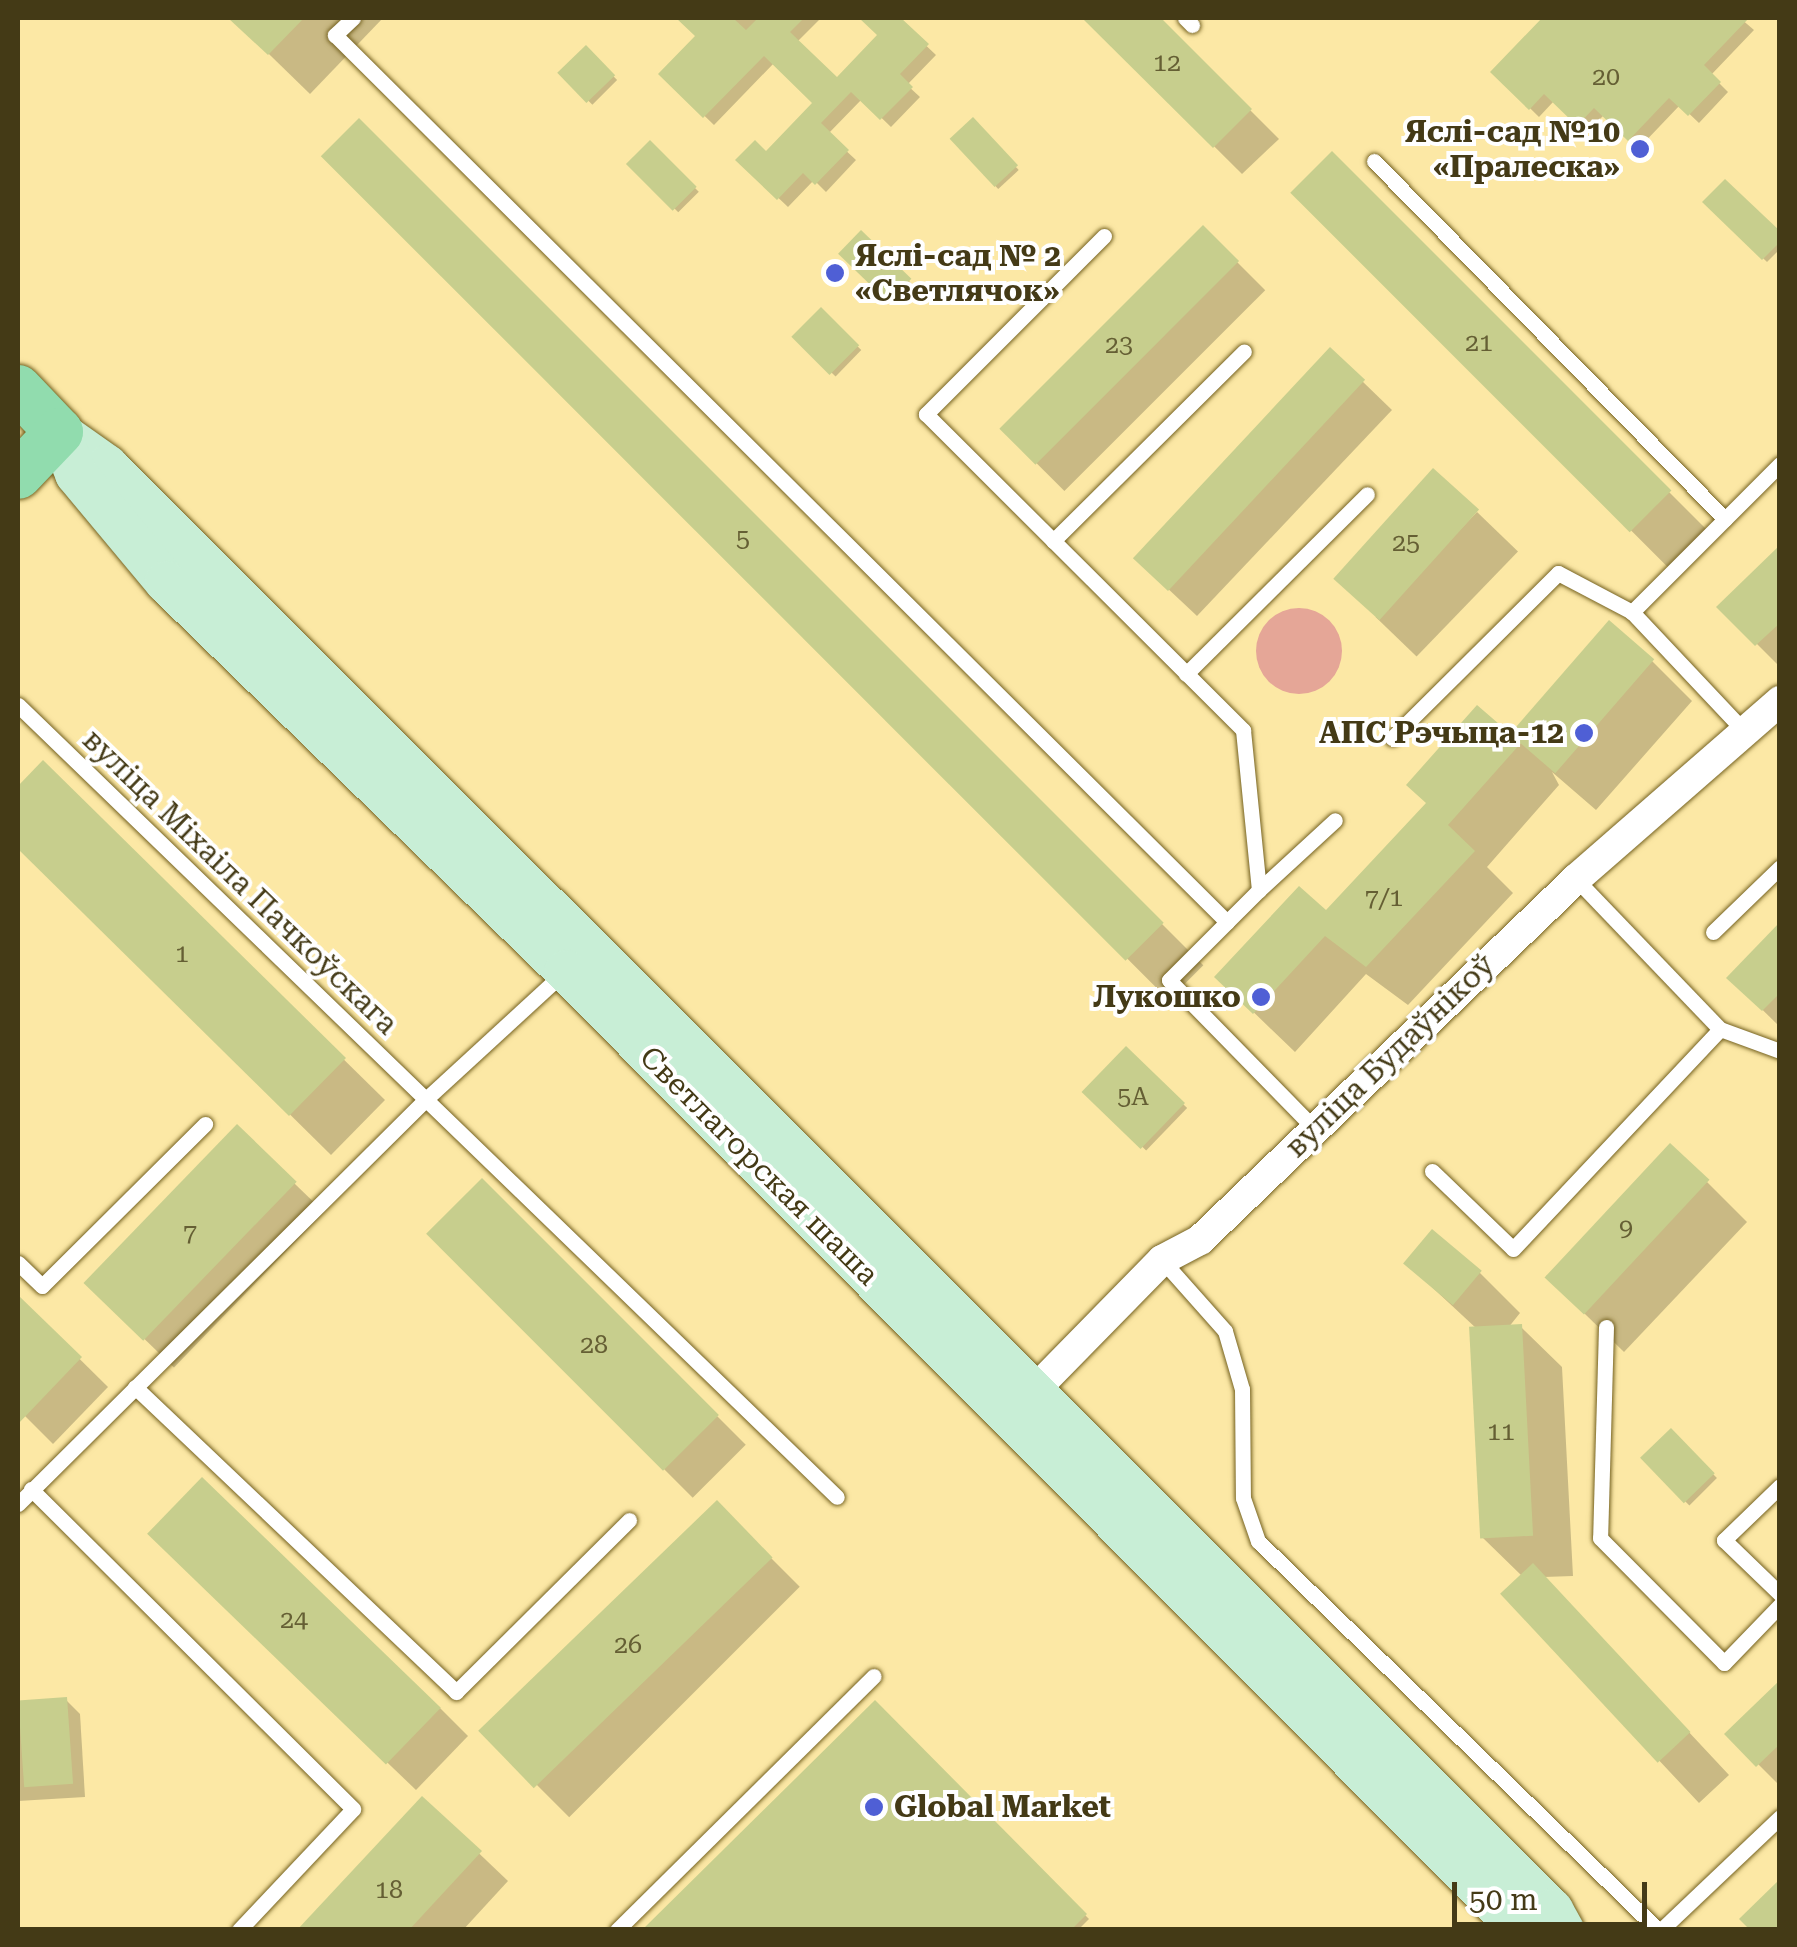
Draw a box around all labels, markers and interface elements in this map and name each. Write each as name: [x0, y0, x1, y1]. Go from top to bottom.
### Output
house number: 12: [1153, 48, 1181, 78]
house number: 20: [1592, 62, 1620, 92]
place label: Яслі-сад №10 «Пралеска»: [1405, 114, 1620, 184]
marker: Яслі-сад №10 «Пралеска»: [1629, 138, 1651, 160]
place label: Яслі-сад № 2 «Светлячок»: [855, 238, 1061, 308]
marker: Яслі-сад № 2 «Светлячок»: [824, 262, 846, 284]
house number: 21: [1465, 328, 1493, 358]
house number: 23: [1105, 330, 1133, 360]
house number: 5: [736, 524, 750, 554]
house number: 25: [1392, 528, 1420, 558]
place label: АПС Рэчыца-12: [1319, 715, 1564, 751]
street label: вуліца Міхаіла Пачкоўскага: [75, 722, 405, 1042]
marker: АПС Рэчыца-12: [1573, 722, 1595, 744]
house number: 7/1: [1365, 883, 1403, 913]
house number: 1: [175, 939, 189, 969]
street label: вуліца Будаўнікоў: [1278, 947, 1502, 1165]
place label: Лукошко: [1093, 979, 1241, 1015]
marker: Лукошко: [1250, 986, 1272, 1008]
street label: Светлагорская шаша: [632, 1039, 886, 1293]
house number: 5А: [1117, 1082, 1149, 1112]
house number: 9: [1619, 1213, 1633, 1243]
house number: 7: [183, 1218, 197, 1248]
house number: 28: [580, 1330, 608, 1360]
house number: 11: [1487, 1417, 1515, 1447]
house number: 24: [280, 1605, 308, 1635]
house number: 26: [614, 1630, 642, 1660]
place label: Global Market: [894, 1789, 1111, 1825]
marker: Global Market: [863, 1796, 885, 1818]
scale bar: [1457, 1862, 1652, 1924]
house number: 18: [375, 1875, 403, 1905]
text: 50 m: [1469, 1882, 1538, 1917]

